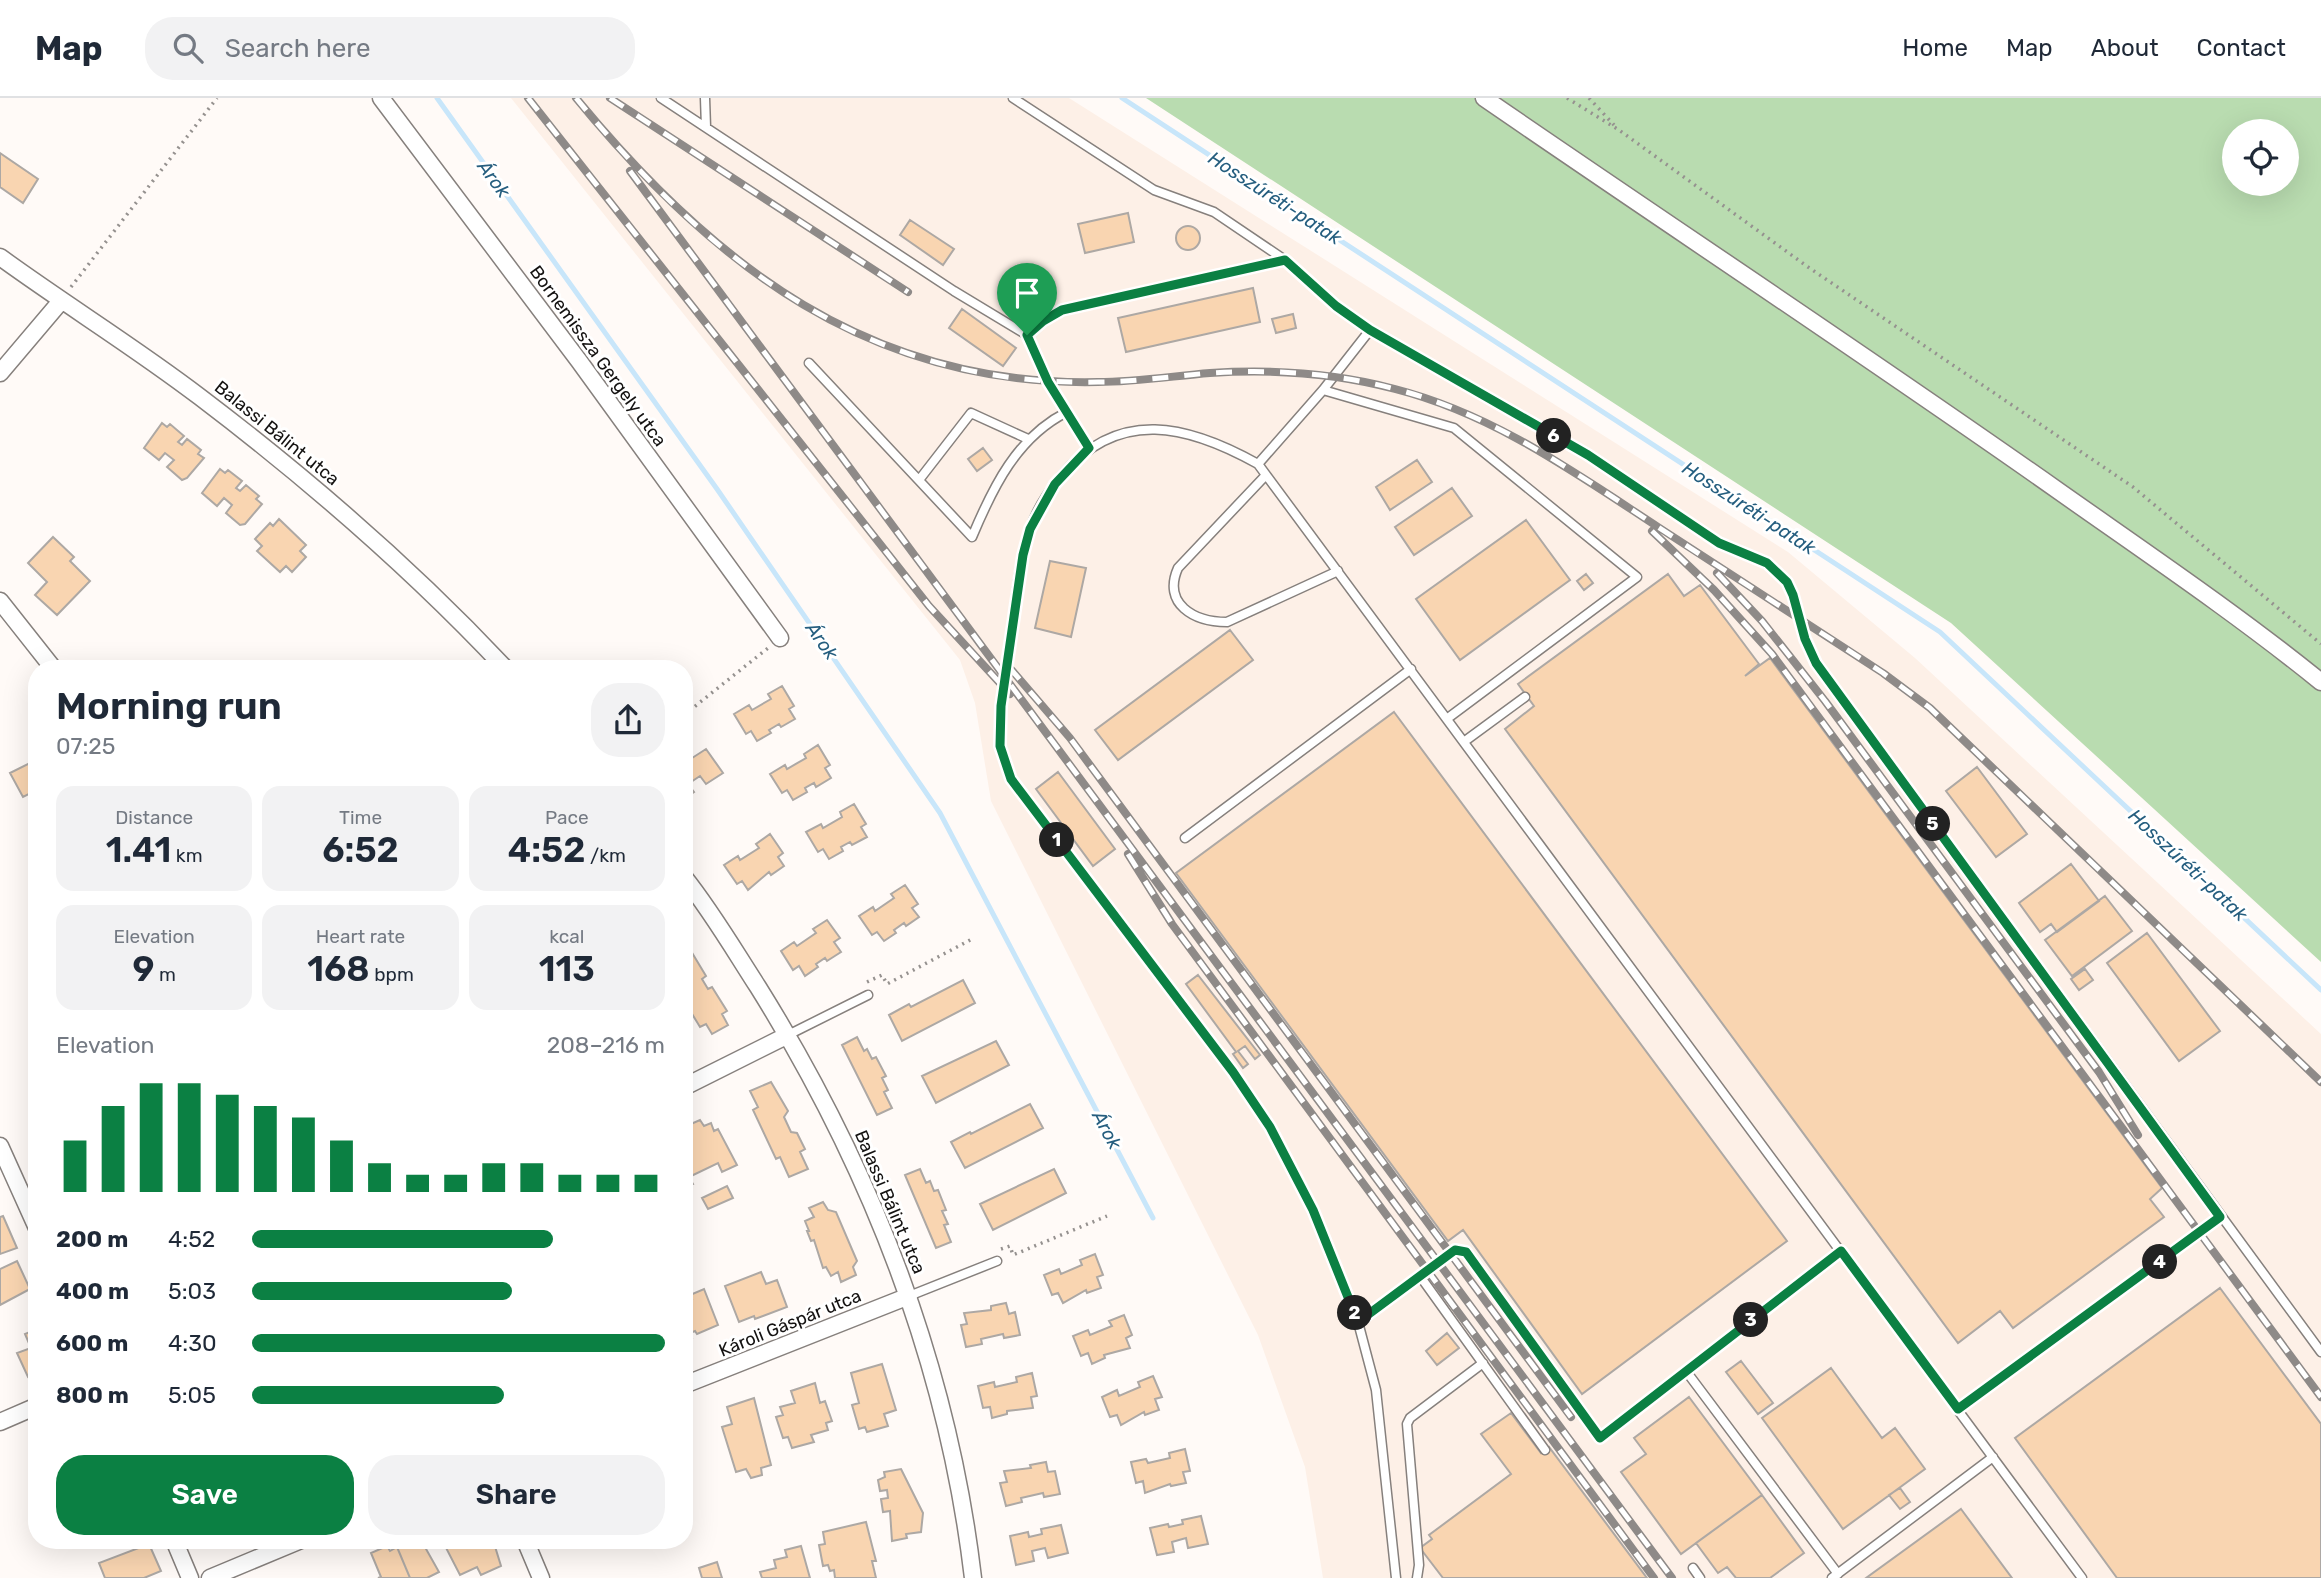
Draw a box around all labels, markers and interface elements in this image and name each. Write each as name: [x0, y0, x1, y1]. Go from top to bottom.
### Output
search box: [145, 17, 635, 80]
text: Map: [35, 29, 103, 68]
icon: search: [169, 29, 207, 67]
text: Search here: [225, 33, 370, 64]
text: Home: [1902, 34, 1968, 62]
text: Map: [2006, 34, 2053, 62]
text: About: [2091, 34, 2159, 62]
text: Contact: [2197, 34, 2286, 62]
map controls: [2222, 119, 2299, 196]
button: locate: [2222, 119, 2299, 196]
water label: Hosszúréti-patak: [1204, 146, 1346, 250]
water label: Árok: [472, 155, 515, 202]
street label: Bornemissza Gergely utca: [525, 261, 671, 451]
pin: [997, 263, 1057, 335]
icon: arrive: [1008, 274, 1046, 312]
street label: Balassi Bálint utca: [210, 376, 344, 490]
pin: 6: [1536, 418, 1572, 454]
text: 6: [1547, 424, 1560, 447]
water label: Hosszúréti-patak: [1678, 456, 1820, 560]
water label: Árok: [800, 617, 843, 664]
text: Morning run: [56, 683, 282, 729]
button: share: [591, 683, 665, 757]
text: 07:25: [56, 732, 115, 760]
water label: Hosszúréti-patak: [2124, 804, 2252, 926]
text: Distance: [115, 806, 193, 829]
text: Time: [339, 806, 382, 829]
text: Pace: [545, 806, 589, 829]
pin: 5: [1916, 806, 1951, 842]
text: 5: [1926, 812, 1939, 835]
pin: 1: [1040, 822, 1074, 858]
text: 1: [1052, 828, 1061, 851]
text: 1.41: [106, 829, 171, 871]
text: 6:52: [322, 829, 399, 871]
text: 4:52: [508, 829, 585, 871]
text: km: [171, 844, 203, 867]
text: /km: [585, 844, 626, 867]
text: Elevation: [113, 925, 195, 948]
text: Heart rate: [316, 925, 405, 948]
text: kcal: [549, 925, 584, 948]
text: 9: [132, 948, 154, 990]
text: 168: [307, 948, 370, 990]
text: 113: [539, 948, 595, 990]
text: m: [154, 963, 176, 986]
text: bpm: [370, 963, 414, 986]
text: Elevation: [56, 1031, 155, 1059]
text: 208–216 m: [547, 1031, 665, 1059]
water label: Árok: [1087, 1106, 1127, 1153]
street label: Balassi Bálint utca: [850, 1127, 930, 1277]
text: 200 m: [56, 1225, 128, 1253]
text: 4:52: [168, 1225, 215, 1253]
pin: 4: [2142, 1244, 2178, 1280]
text: 4: [2153, 1250, 2166, 1273]
text: 400 m: [56, 1277, 129, 1305]
text: 5:03: [168, 1277, 216, 1305]
street label: Károli Gáspár utca: [716, 1284, 864, 1362]
pin: 2: [1338, 1296, 1372, 1330]
text: 2: [1348, 1301, 1361, 1324]
pin: 3: [1734, 1302, 1768, 1338]
text: 3: [1744, 1308, 1757, 1331]
text: 600 m: [56, 1329, 128, 1357]
text: 4:30: [168, 1329, 217, 1357]
text: 800 m: [56, 1381, 129, 1409]
text: 5:05: [168, 1381, 216, 1409]
button: Save: [56, 1455, 354, 1535]
button: Share: [368, 1455, 665, 1535]

